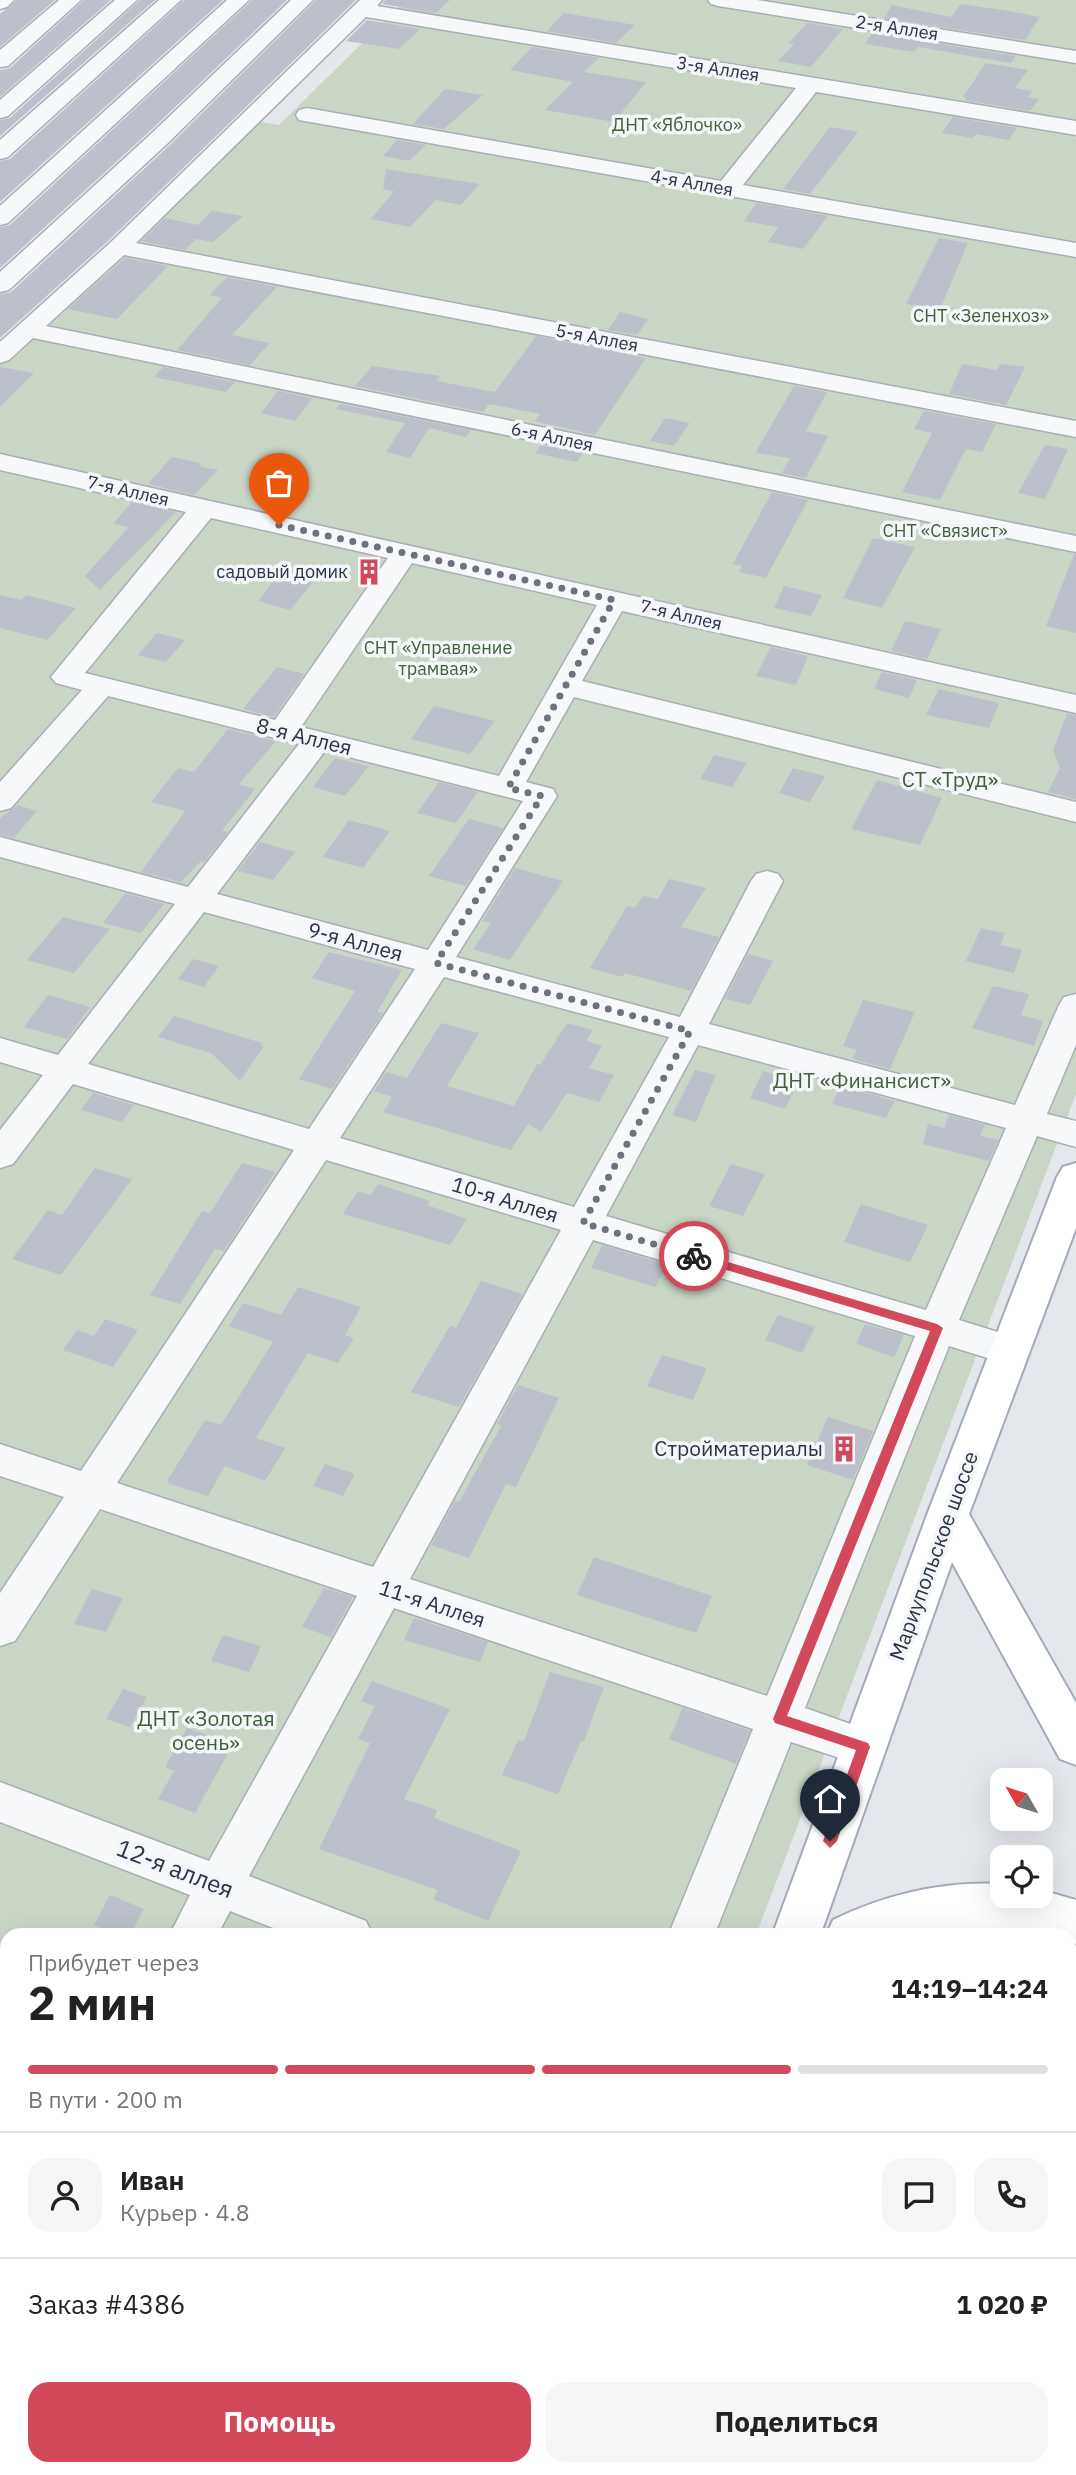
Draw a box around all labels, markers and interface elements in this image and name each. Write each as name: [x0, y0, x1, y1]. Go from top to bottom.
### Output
street label: 2-я Аллея: [854, 10, 940, 45]
street label: 3-я Аллея: [675, 51, 761, 86]
park label: ДНТ «Яблочко»: [612, 113, 742, 136]
street label: 4-я Аллея: [649, 164, 735, 201]
park label: СНТ «Зеленхоз»: [913, 304, 1049, 327]
street label: 5-я Аллея: [554, 318, 640, 357]
street label: 6-я Аллея: [509, 417, 595, 456]
pin: [249, 453, 309, 525]
icon: bag: [260, 464, 298, 502]
street label: 7-я Аллея: [85, 470, 171, 511]
park label: СНТ «Связист»: [883, 519, 1007, 542]
building icon: садовый домик: [354, 557, 384, 587]
place label: садовый домик: [216, 560, 348, 583]
street label: 7-я Аллея: [638, 594, 724, 635]
park label: СНТ «Управление трамвая»: [364, 636, 512, 680]
street label: 8-я Аллея: [254, 711, 355, 761]
park label: СТ «Труд»: [902, 765, 999, 793]
street label: 9-я Аллея: [305, 915, 406, 967]
park label: ДНТ «Финансист»: [773, 1066, 951, 1094]
street label: 10-я Аллея: [449, 1170, 562, 1229]
courier: [659, 1221, 729, 1291]
icon: bike: [675, 1237, 713, 1275]
place label: Стройматериалы: [654, 1434, 823, 1462]
building icon: Стройматериалы: [829, 1434, 859, 1464]
street label: Мариупольское шоссе: [882, 1447, 984, 1664]
street label: 11-я Аллея: [376, 1573, 489, 1633]
park label: ДНТ «Золотая осень»: [137, 1704, 275, 1756]
north arrow: [990, 1768, 1054, 1830]
map controls: [990, 1768, 1053, 1908]
pin: [800, 1769, 860, 1841]
icon: home: [811, 1780, 849, 1818]
street label: 12-я аллея: [112, 1831, 239, 1905]
button: locate: [990, 1845, 1053, 1908]
text: Прибудет через: [28, 1947, 200, 1977]
text: 14:19–14:24: [891, 1971, 1048, 2005]
text: 2 мин: [28, 1973, 156, 2033]
text: В пути · 200 m: [28, 2084, 183, 2114]
button: person: [28, 2158, 102, 2232]
button: chat: [882, 2158, 956, 2232]
button: phone: [974, 2158, 1048, 2232]
text: Иван: [120, 2163, 185, 2197]
text: Курьер · 4.8: [120, 2197, 250, 2227]
text: Заказ #4386: [28, 2287, 185, 2321]
text: 1 020 ₽: [956, 2287, 1048, 2321]
button: Помощь: [28, 2382, 531, 2462]
button: Поделиться: [545, 2382, 1048, 2462]

